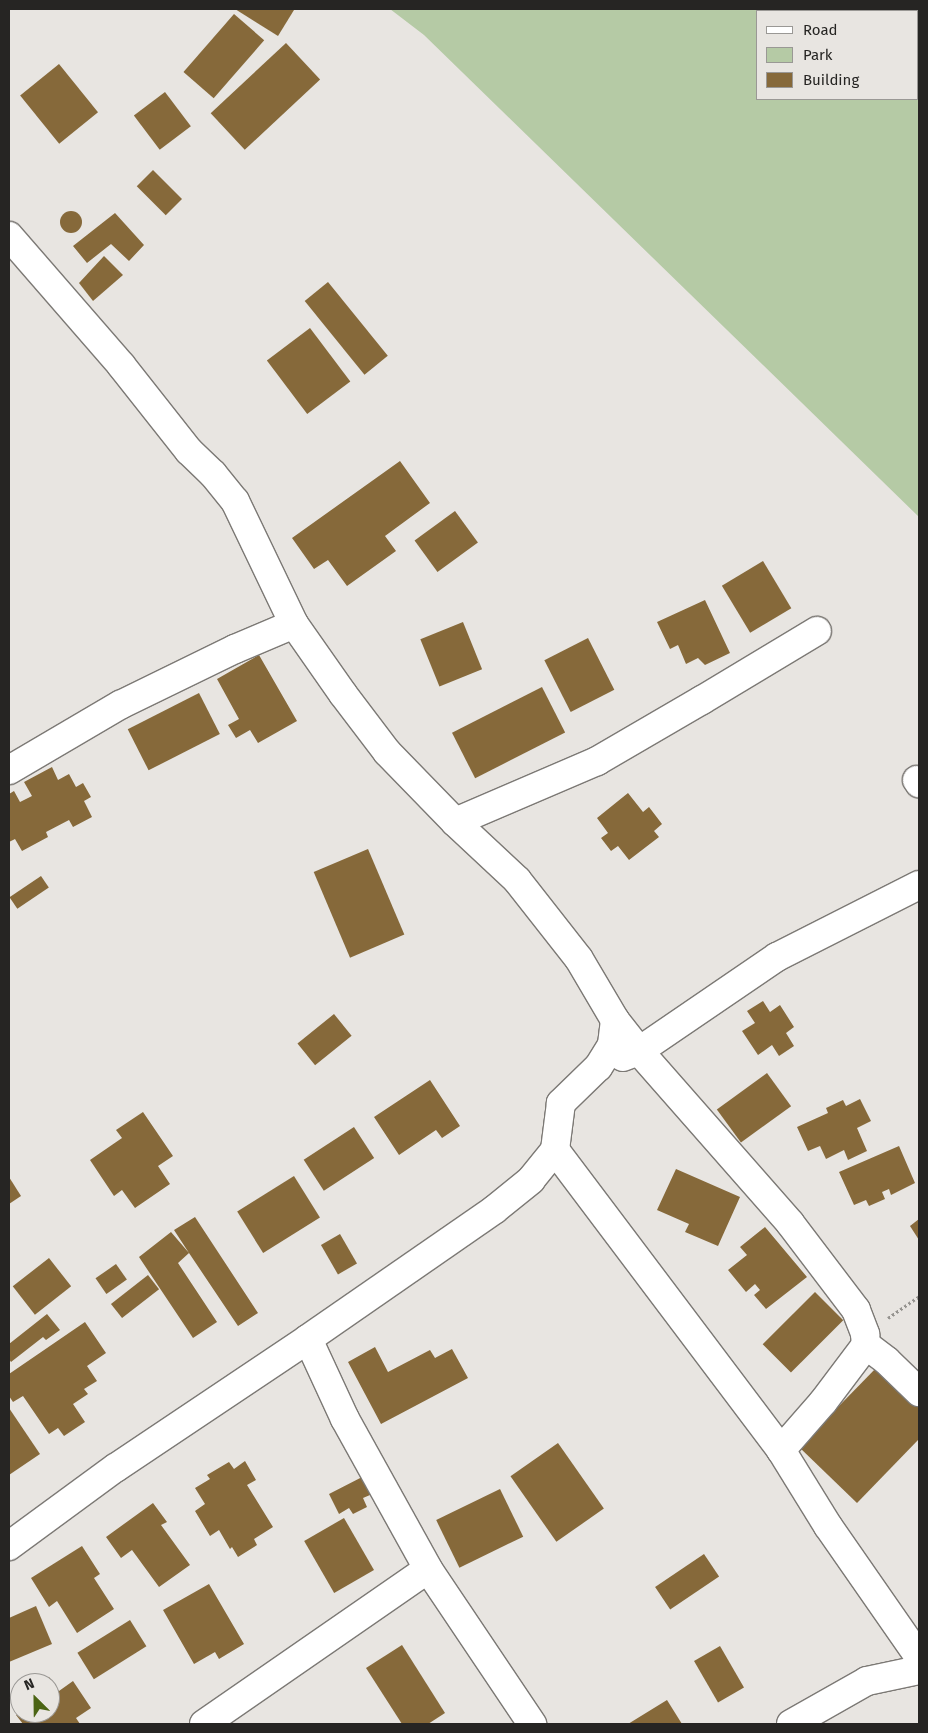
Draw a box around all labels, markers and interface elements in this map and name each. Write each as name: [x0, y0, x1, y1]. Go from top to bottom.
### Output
legend: [756, 10, 918, 100]
text: Road: [803, 21, 838, 39]
text: Park: [803, 46, 833, 64]
text: Building: [803, 71, 859, 89]
north arrow: [10, 1673, 60, 1723]
text: N: [22, 1675, 37, 1694]

